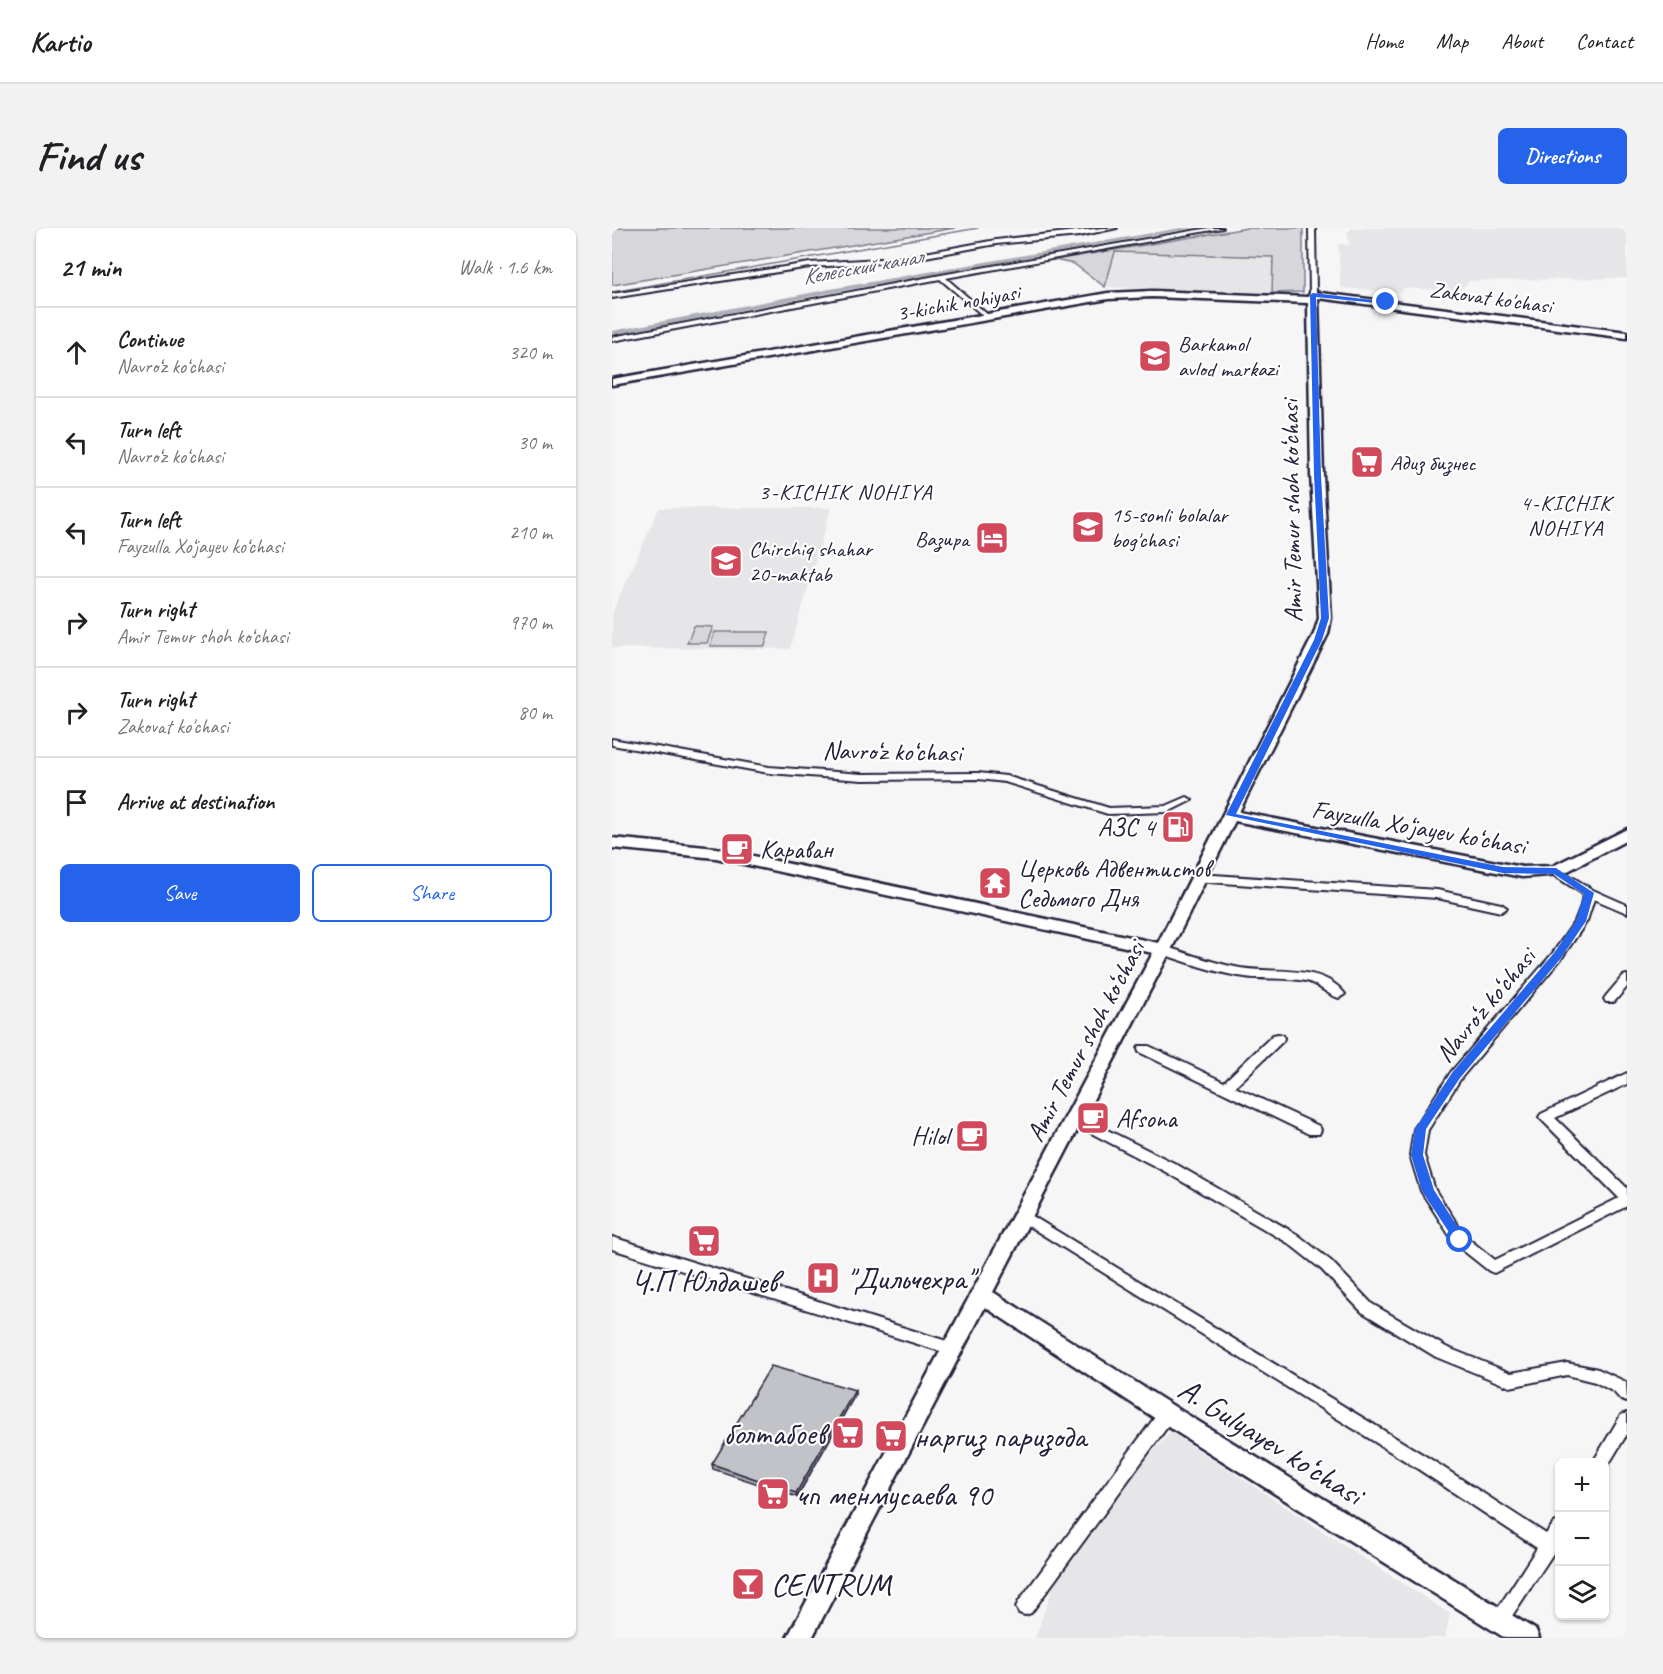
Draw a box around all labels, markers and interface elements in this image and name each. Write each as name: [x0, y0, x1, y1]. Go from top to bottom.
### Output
text: Kartio: [30, 24, 91, 59]
text: Home: [1365, 28, 1403, 54]
text: Map: [1436, 28, 1468, 54]
text: About: [1501, 28, 1543, 54]
text: Contact: [1576, 28, 1633, 54]
button: Directions: [1498, 128, 1627, 184]
text: Find us: [36, 130, 141, 183]
water label: Келесский канал: [800, 242, 928, 291]
text: 21 min: [60, 251, 122, 284]
text: Walk · 1.6 km: [458, 255, 552, 280]
street label: Zakovat ko'chasi: [1428, 276, 1557, 321]
street label: 3-kichik nohiyasi: [895, 278, 1025, 328]
route end: [1372, 288, 1398, 314]
text: Continue: [117, 326, 183, 354]
place label: Barkamol avlod markazi: [1178, 330, 1281, 383]
icon: ahead: [60, 336, 93, 369]
school or university icon: Barkamol avlod markazi: [1137, 338, 1173, 374]
text: 320 m: [509, 340, 552, 365]
text: Navro‘z ko‘chasi: [117, 354, 224, 379]
street label: Amir Temur shoh ko‘chasi: [1273, 396, 1310, 623]
text: Turn left: [117, 416, 181, 444]
icon: left: [60, 426, 93, 459]
text: 30 m: [518, 430, 552, 455]
text: Navro‘z ko‘chasi: [117, 444, 224, 469]
supermarket icon: Адиз бизнес: [1349, 444, 1385, 480]
place label: Адиз бизнес: [1390, 449, 1476, 477]
district label: 3-KICHIK NOHIYA: [759, 478, 933, 506]
district label: 4-KICHIK NOHIYA: [1520, 489, 1614, 542]
place label: 15-sonli bolalar bog'chasi: [1111, 501, 1230, 554]
text: Turn left: [117, 506, 181, 534]
school or university icon: 15-sonli bolalar bog'chasi: [1070, 509, 1106, 545]
icon: left: [60, 516, 93, 549]
text: 210 m: [509, 520, 552, 545]
hotel icon: Вазира: [974, 520, 1010, 556]
place label: Вазира: [915, 525, 971, 553]
text: Fayzulla Xo‘jayev ko‘chasi: [117, 534, 284, 559]
place label: Chirchiq shahar 20-maktab: [749, 535, 874, 588]
school or university icon: Chirchiq shahar 20-maktab: [708, 543, 744, 579]
text: Turn right: [117, 596, 194, 624]
icon: right: [60, 606, 93, 639]
text: 970 m: [509, 610, 552, 635]
text: Amir Temur shoh ko‘chasi: [117, 624, 288, 649]
text: Turn right: [117, 686, 194, 714]
icon: right: [60, 696, 93, 729]
text: 80 m: [518, 700, 552, 725]
text: Zakovat ko'chasi: [117, 714, 229, 739]
street label: Navro‘z ko‘chasi: [822, 734, 965, 769]
icon: arrive: [60, 786, 93, 819]
text: Arrive at destination: [117, 788, 274, 816]
street label: Fayzulla Xo‘jayev ko‘chasi: [1309, 792, 1532, 863]
fuel station icon: АЗС 4: [1160, 809, 1196, 845]
place label: АЗС 4: [1098, 811, 1157, 844]
cafe icon: Караван: [719, 831, 755, 867]
place label: Караван: [760, 833, 835, 866]
place label: Церковь Адвентистов Седьмого Дня: [1018, 852, 1215, 915]
button: Save: [60, 864, 300, 922]
button: Share: [312, 864, 552, 922]
temple icon: Церковь Адвентистов Седьмого Дня: [977, 865, 1013, 901]
street label: Amir Temur shoh ko‘chasi: [1019, 932, 1154, 1147]
street label: Navro‘z ko‘chasi: [1428, 939, 1545, 1069]
cafe icon: Afsona: [1075, 1100, 1111, 1136]
place label: Afsona: [1116, 1102, 1178, 1135]
cafe icon: Hilol: [954, 1118, 990, 1154]
place label: Hilol: [911, 1120, 954, 1153]
supermarket icon: Ч.П Юлдашев: [686, 1223, 722, 1259]
route start: [1446, 1226, 1472, 1252]
place label: "Дильчехра": [846, 1258, 980, 1299]
hospital icon: "Дильчехра": [805, 1260, 841, 1296]
place label: Ч.П Юлдашев: [631, 1261, 784, 1302]
street label: A. Gulyayev ko‘chasi: [1171, 1368, 1374, 1517]
place label: болтабоев: [723, 1413, 831, 1454]
supermarket icon: болтабоев: [830, 1415, 866, 1451]
place label: наргиз паризода: [914, 1416, 1089, 1457]
supermarket icon: наргиз паризода: [873, 1418, 909, 1454]
map controls: [1555, 1458, 1609, 1620]
button: +: [1555, 1458, 1609, 1512]
place label: чп менмусаева 90: [796, 1474, 994, 1515]
supermarket icon: чп менмусаева 90: [755, 1476, 791, 1512]
button: −: [1555, 1512, 1609, 1566]
place label: CENTRUM: [771, 1564, 893, 1605]
bar icon: CENTRUM: [730, 1566, 766, 1602]
button: layers: [1555, 1566, 1609, 1620]

